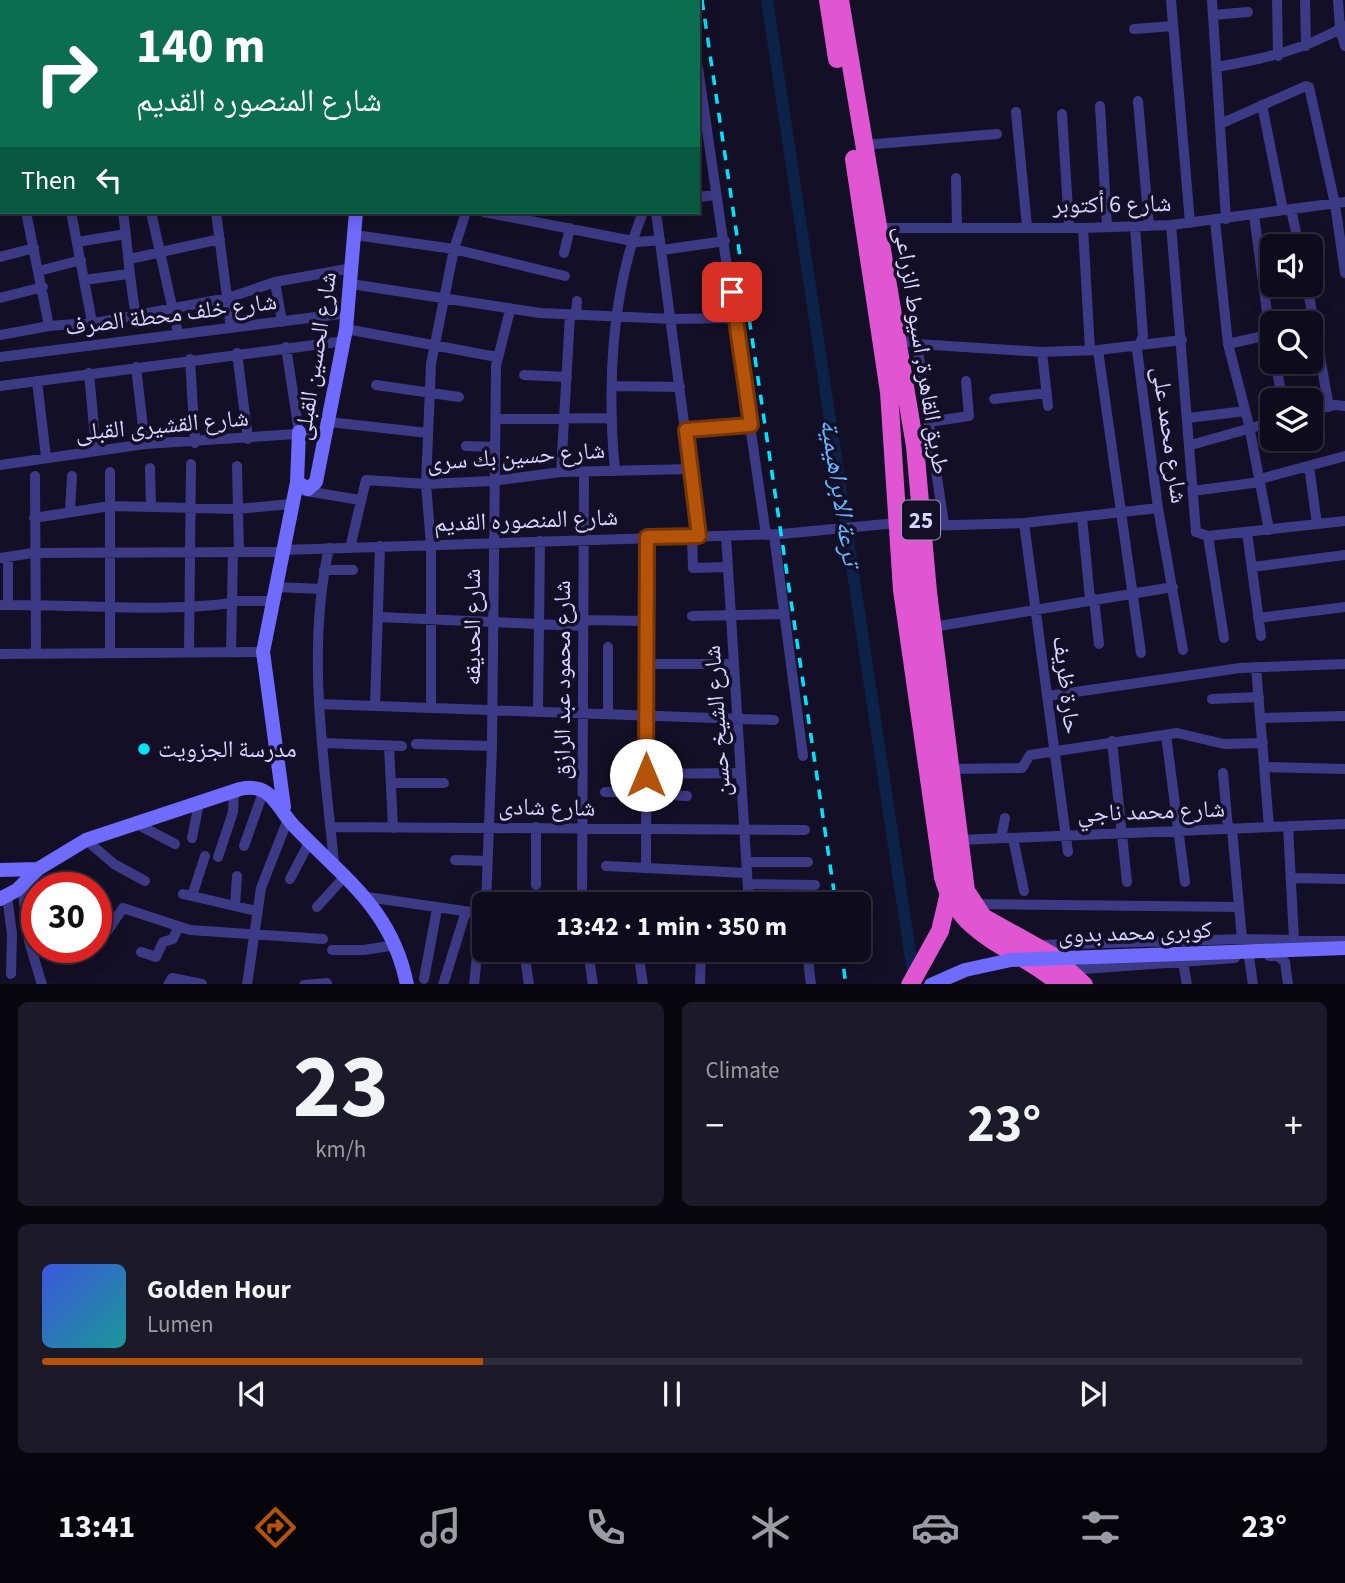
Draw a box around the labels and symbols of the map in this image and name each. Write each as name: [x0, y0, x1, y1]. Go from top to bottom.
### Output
street label: شارع 6 أكتوبر: [1051, 186, 1172, 223]
street label: طريق القاهرة, اسيوط الزراعى: [885, 223, 958, 477]
pin: [702, 262, 762, 322]
street label: شارع الحسين القبلى: [285, 269, 346, 443]
street label: شارع خلف محطة الصرف: [63, 284, 279, 345]
street label: شارع محمد على: [1143, 364, 1196, 506]
street label: شارع القشيرى القبلى: [74, 400, 250, 451]
water label: ترعة الابراهيمية: [811, 416, 871, 573]
street label: شارع حسين بك سرى: [426, 433, 606, 480]
street label: شارع المنصوره القديم: [433, 500, 619, 541]
road number: 25: [902, 500, 940, 540]
street label: شارع الحديقه: [455, 569, 490, 685]
street label: شارع محمود عبد الرازق: [545, 580, 580, 780]
street label: حارة ظريف: [1043, 634, 1090, 736]
street label: شارع الشيخ حسن: [695, 644, 740, 798]
place label: مدرسة الجزويت: [158, 732, 297, 767]
position arrow: [609, 738, 683, 812]
marker: مدرسة الجزويت: [136, 741, 152, 757]
street label: شارع شادى: [498, 789, 596, 826]
street label: شارع محمد ناجي: [1077, 791, 1226, 833]
speed limit sign: 30: [21, 872, 112, 963]
street label: كوبرى محمد بدوى: [1057, 912, 1213, 953]

